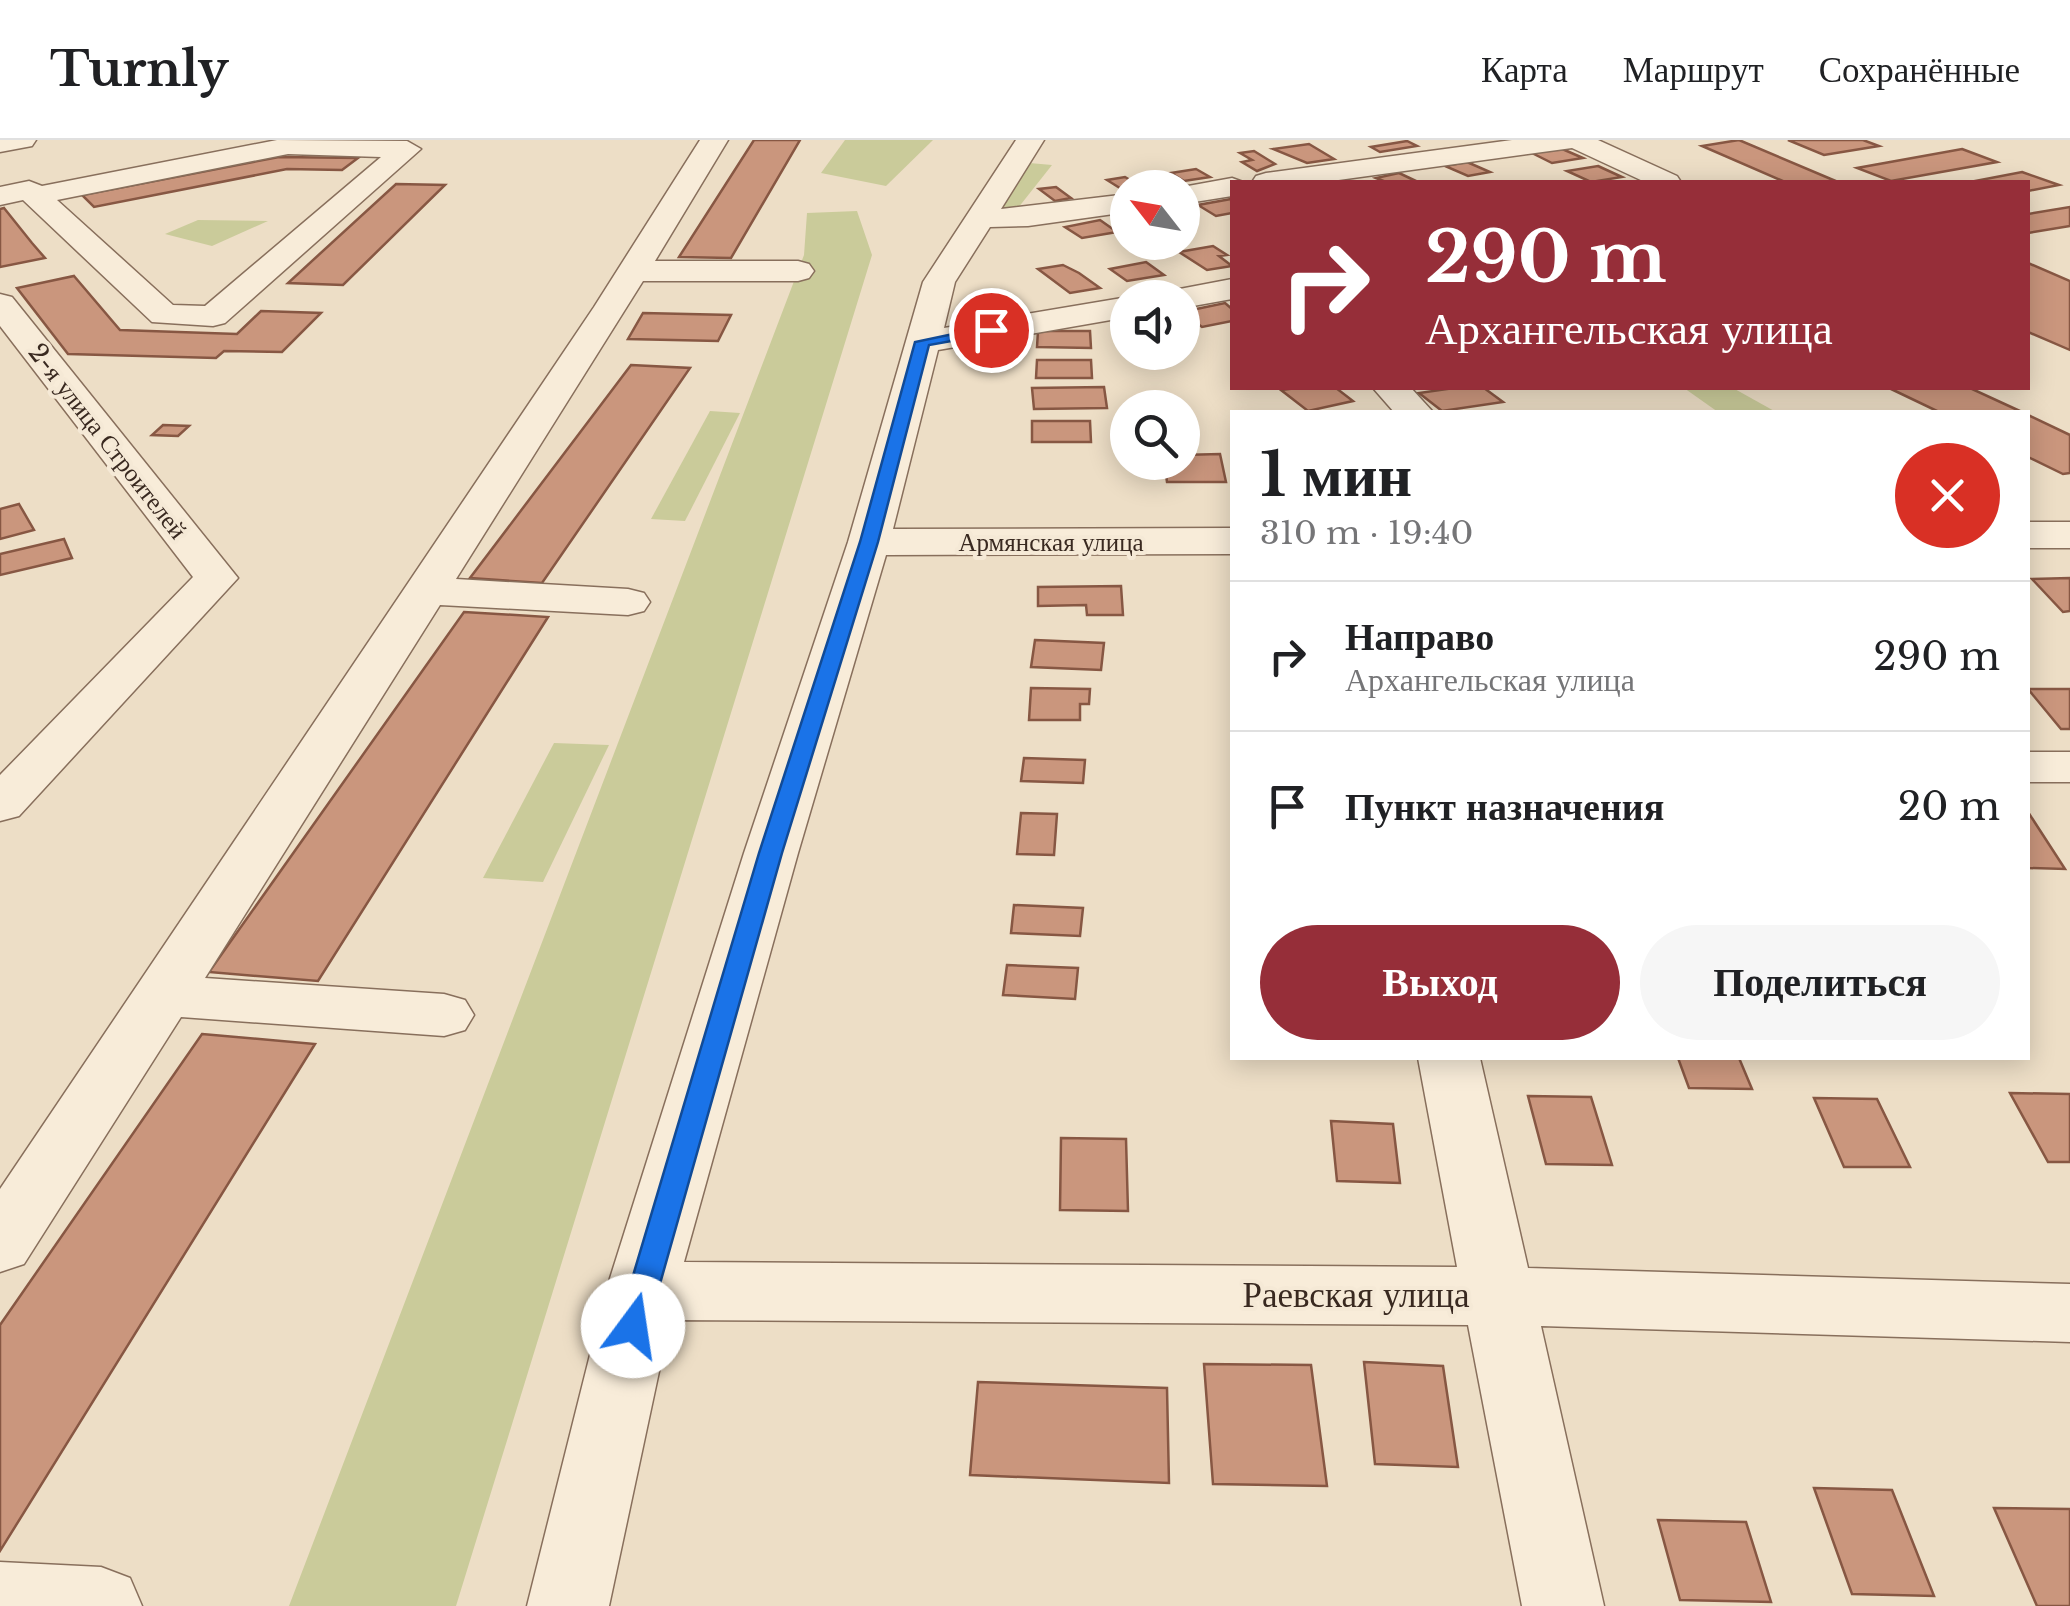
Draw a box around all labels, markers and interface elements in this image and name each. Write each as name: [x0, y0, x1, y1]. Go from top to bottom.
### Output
text: Turnly: [50, 39, 229, 99]
text: Карта: [1481, 48, 1568, 91]
text: Маршрут: [1623, 48, 1764, 91]
text: Сохранённые: [1819, 48, 2020, 91]
north arrow: [1110, 170, 1200, 260]
map controls: [1110, 170, 1200, 480]
text: 290 m: [1425, 214, 1667, 301]
icon: right: [1260, 220, 1390, 350]
button: sound: [1110, 280, 1200, 370]
pin: [949, 288, 1034, 373]
text: Архангельская улица: [1425, 300, 1833, 356]
icon: arrive: [964, 303, 1019, 358]
street label: 2-я улица Строителей: [22, 337, 194, 545]
button: search: [1110, 390, 1200, 480]
text: 1 мин: [1260, 438, 1412, 512]
button: close: [1895, 443, 2000, 548]
text: 310 m · 19:40: [1260, 513, 1473, 553]
street label: Армянская улица: [958, 527, 1144, 558]
text: Направо: [1345, 613, 1494, 660]
icon: right: [1260, 629, 1315, 684]
text: 290 m: [1873, 633, 2000, 680]
text: Архангельская улица: [1345, 660, 1635, 700]
icon: arrive: [1260, 779, 1315, 834]
text: Пункт назначения: [1345, 783, 1664, 830]
text: 20 m: [1898, 783, 2000, 830]
button: Выход: [1260, 925, 1620, 1040]
button: Поделиться: [1640, 925, 2000, 1040]
street label: Раевская улица: [1243, 1273, 1470, 1316]
position arrow: [581, 1274, 685, 1378]

